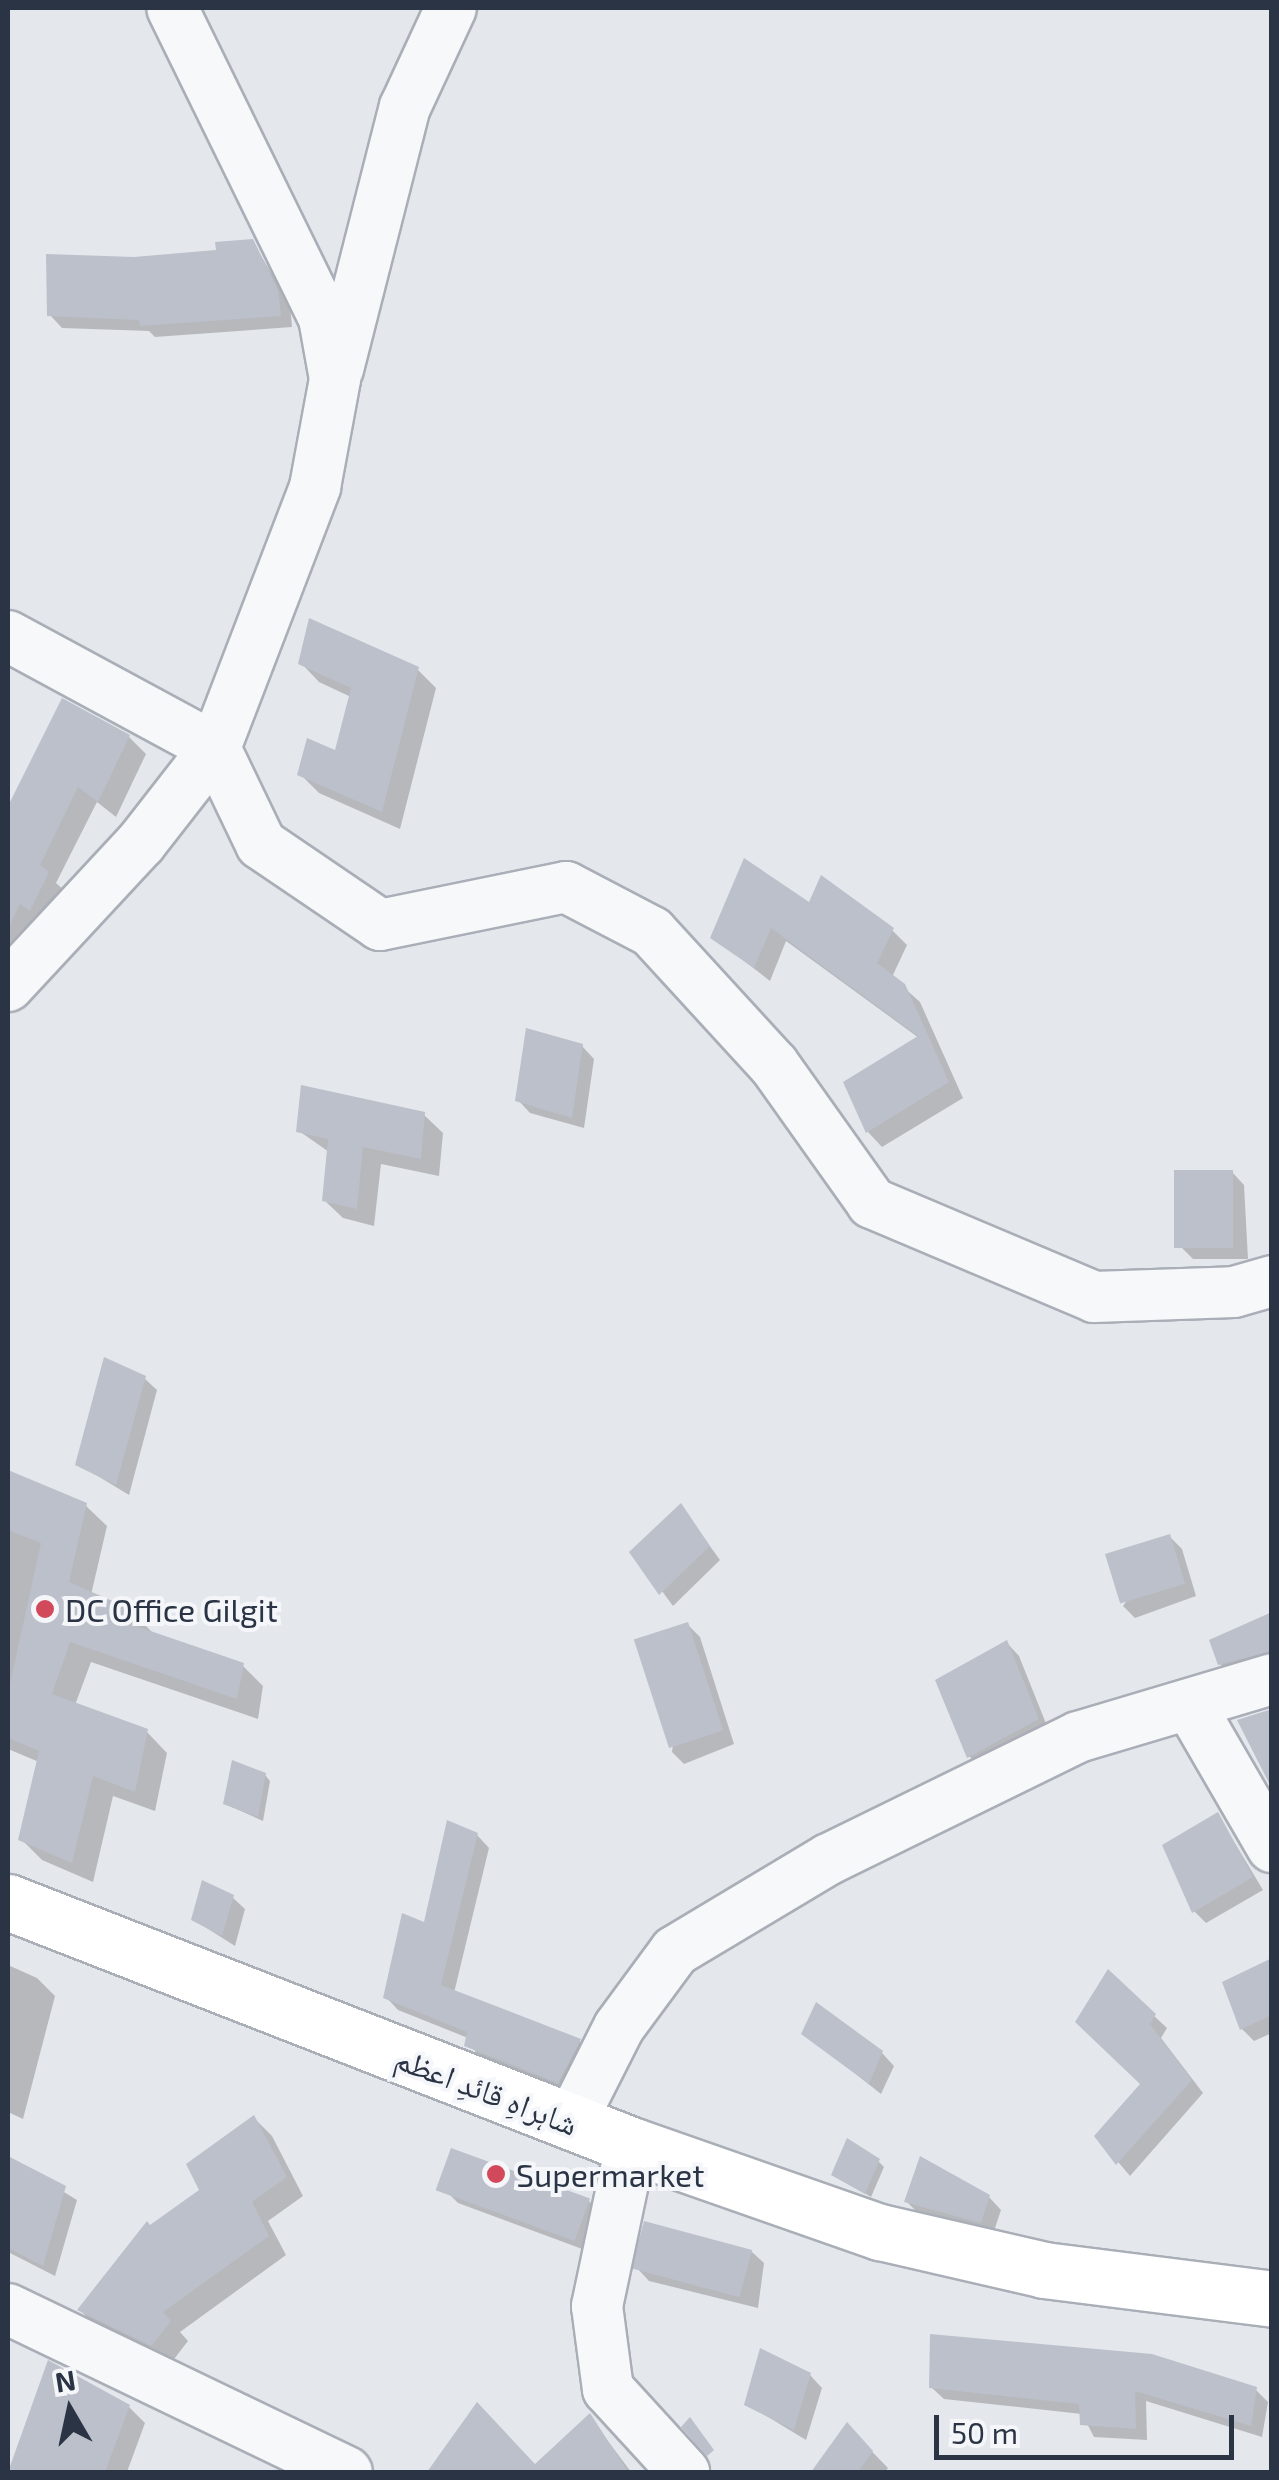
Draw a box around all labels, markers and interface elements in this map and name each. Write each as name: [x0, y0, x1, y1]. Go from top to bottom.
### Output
place label: DC Office Gilgit: [65, 1590, 278, 1628]
marker: DC Office Gilgit: [34, 1598, 56, 1620]
street label: شاہراہِ قائدِ اعظم: [390, 2038, 584, 2142]
place label: Supermarket: [516, 2155, 704, 2193]
marker: Supermarket: [485, 2163, 507, 2185]
north arrow: [20, 2360, 120, 2460]
text: N: [53, 2362, 78, 2399]
scale bar: [939, 2395, 1239, 2457]
text: 50 m: [951, 2414, 1018, 2450]

